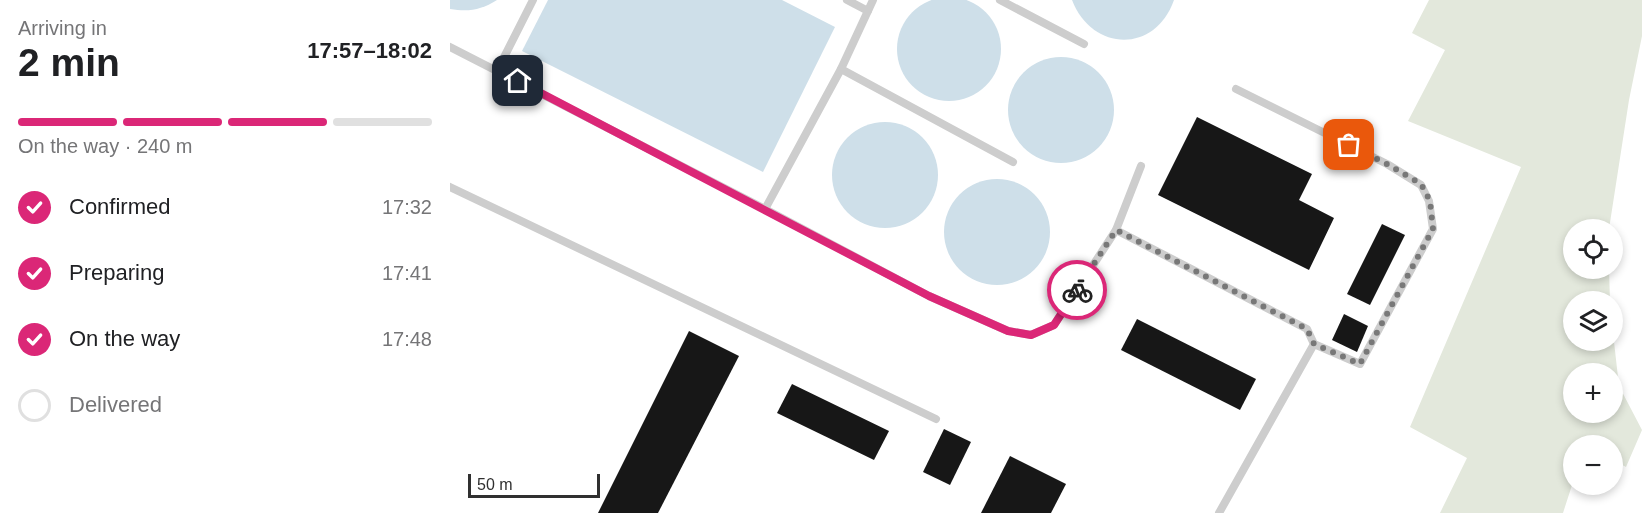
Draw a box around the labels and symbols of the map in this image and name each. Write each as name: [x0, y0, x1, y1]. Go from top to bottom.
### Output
pin: [492, 55, 543, 106]
pin: [1323, 119, 1374, 170]
courier: [1047, 260, 1107, 320]
scale bar: [468, 471, 600, 498]

